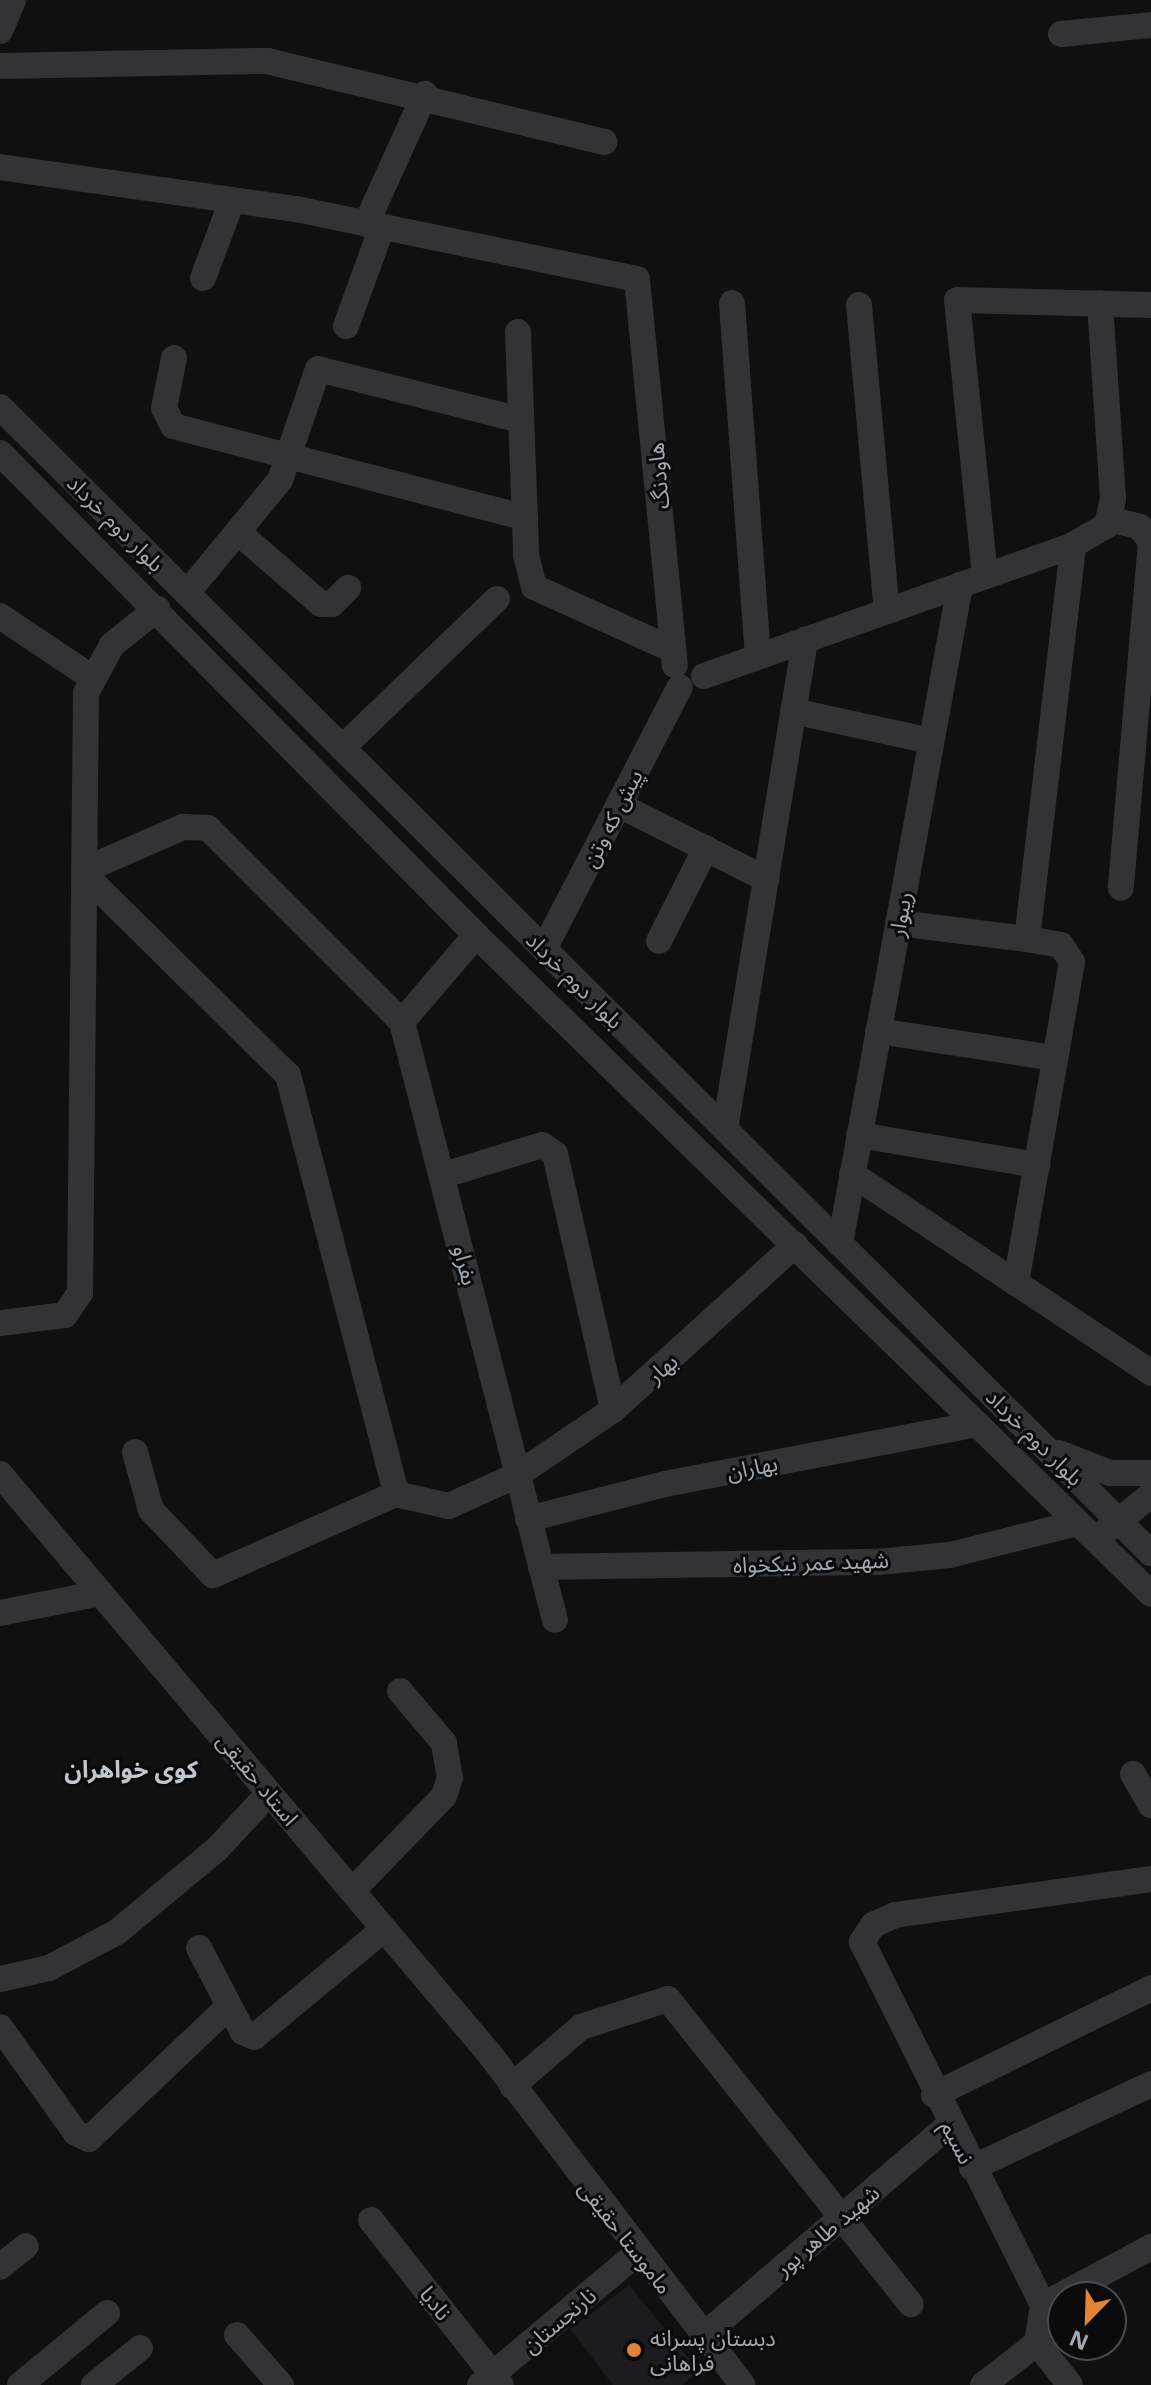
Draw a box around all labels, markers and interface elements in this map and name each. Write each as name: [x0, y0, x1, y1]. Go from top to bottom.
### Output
street label: هاودنگ: [642, 442, 674, 510]
street label: بلوار دوم خرداد: [62, 469, 170, 577]
street label: پیش که وتن: [576, 765, 648, 871]
street label: ریبوار: [883, 889, 917, 939]
street label: بلوار دوم خرداد: [521, 926, 629, 1034]
street label: بفراو: [448, 1242, 484, 1288]
street label: بهار: [641, 1348, 683, 1388]
street label: بلوار دوم خرداد: [981, 1383, 1089, 1491]
street label: بهاران: [724, 1449, 780, 1485]
street label: شهید عمر نیکخواه: [733, 1546, 889, 1578]
street label: استاد حقیقی: [212, 1727, 304, 1831]
district label: کوی خواهران: [64, 1755, 198, 1783]
street label: نسیم: [936, 2116, 980, 2168]
street label: ماموستا حقیقی: [574, 2175, 678, 2299]
street label: شهید طاهر پور: [770, 2179, 884, 2281]
street label: نادیا: [415, 2281, 457, 2325]
north arrow: [1047, 2281, 1127, 2361]
street label: نارنجستان: [517, 2282, 601, 2358]
place label: دبستان پسرانه فراهانی: [650, 2324, 776, 2376]
text: N: [1064, 2324, 1093, 2359]
marker: دبستان پسرانه فراهانی: [625, 2341, 643, 2359]

